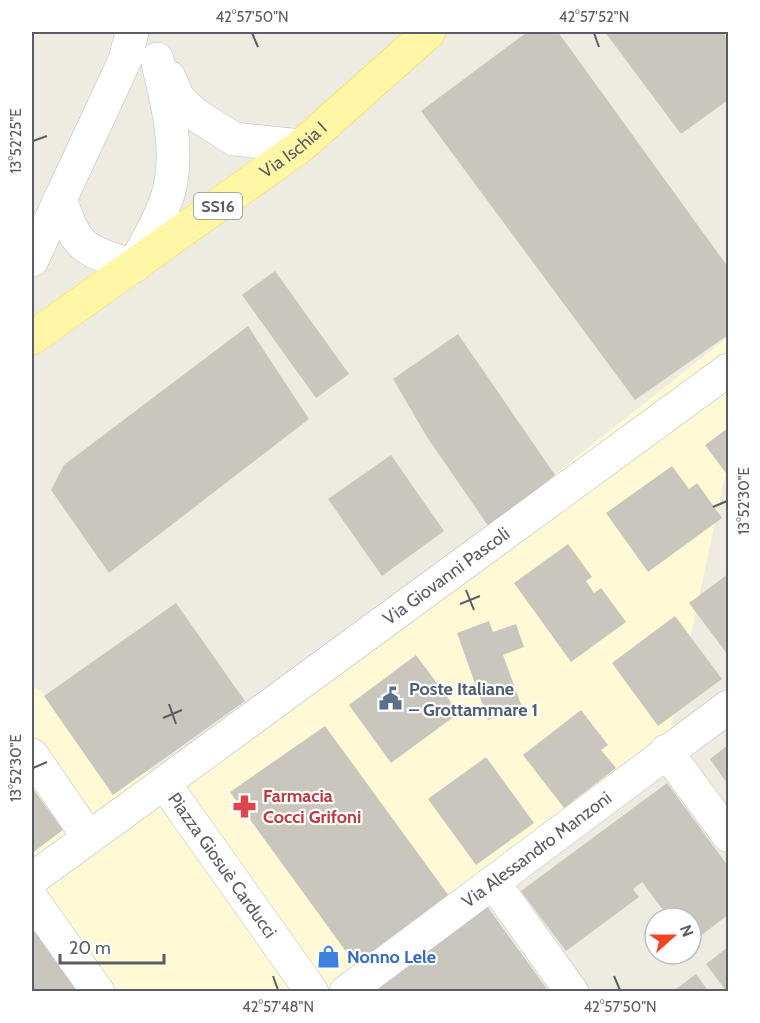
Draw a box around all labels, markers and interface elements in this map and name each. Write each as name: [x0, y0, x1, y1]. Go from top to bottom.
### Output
text: 42°57'50"N: [215, 8, 289, 26]
text: 42°57'52"N: [559, 8, 629, 26]
text: 13°52'25"E: [7, 108, 25, 174]
street label: Via Ischia I: [255, 117, 332, 183]
road number: SS16: [194, 193, 242, 219]
text: 13°52'30"E: [735, 467, 753, 535]
street label: Via Giovanni Pascoli: [379, 523, 514, 630]
place label: Poste Italiane – Grottammare 1: [409, 678, 538, 721]
public building icon: Poste Italiane – Grottammare 1: [378, 686, 404, 712]
text: 13°52'30"E: [7, 734, 25, 802]
place label: Farmacia Cocci Grifoni: [263, 785, 361, 828]
street label: Via Alessandro Manzoni: [458, 787, 616, 913]
street label: Piazza Giosuè Carducci: [163, 788, 281, 942]
pharmacy icon: Farmacia Cocci Grifoni: [232, 793, 258, 819]
north arrow: [643, 906, 703, 966]
text: N: [676, 922, 697, 939]
scale bar: [60, 927, 164, 965]
text: 20 m: [69, 937, 111, 959]
shop icon: Nonno Lele: [316, 944, 342, 970]
place label: Nonno Lele: [347, 946, 436, 968]
text: 42°57'48"N: [242, 998, 314, 1016]
text: 42°57'50"N: [583, 998, 657, 1016]

